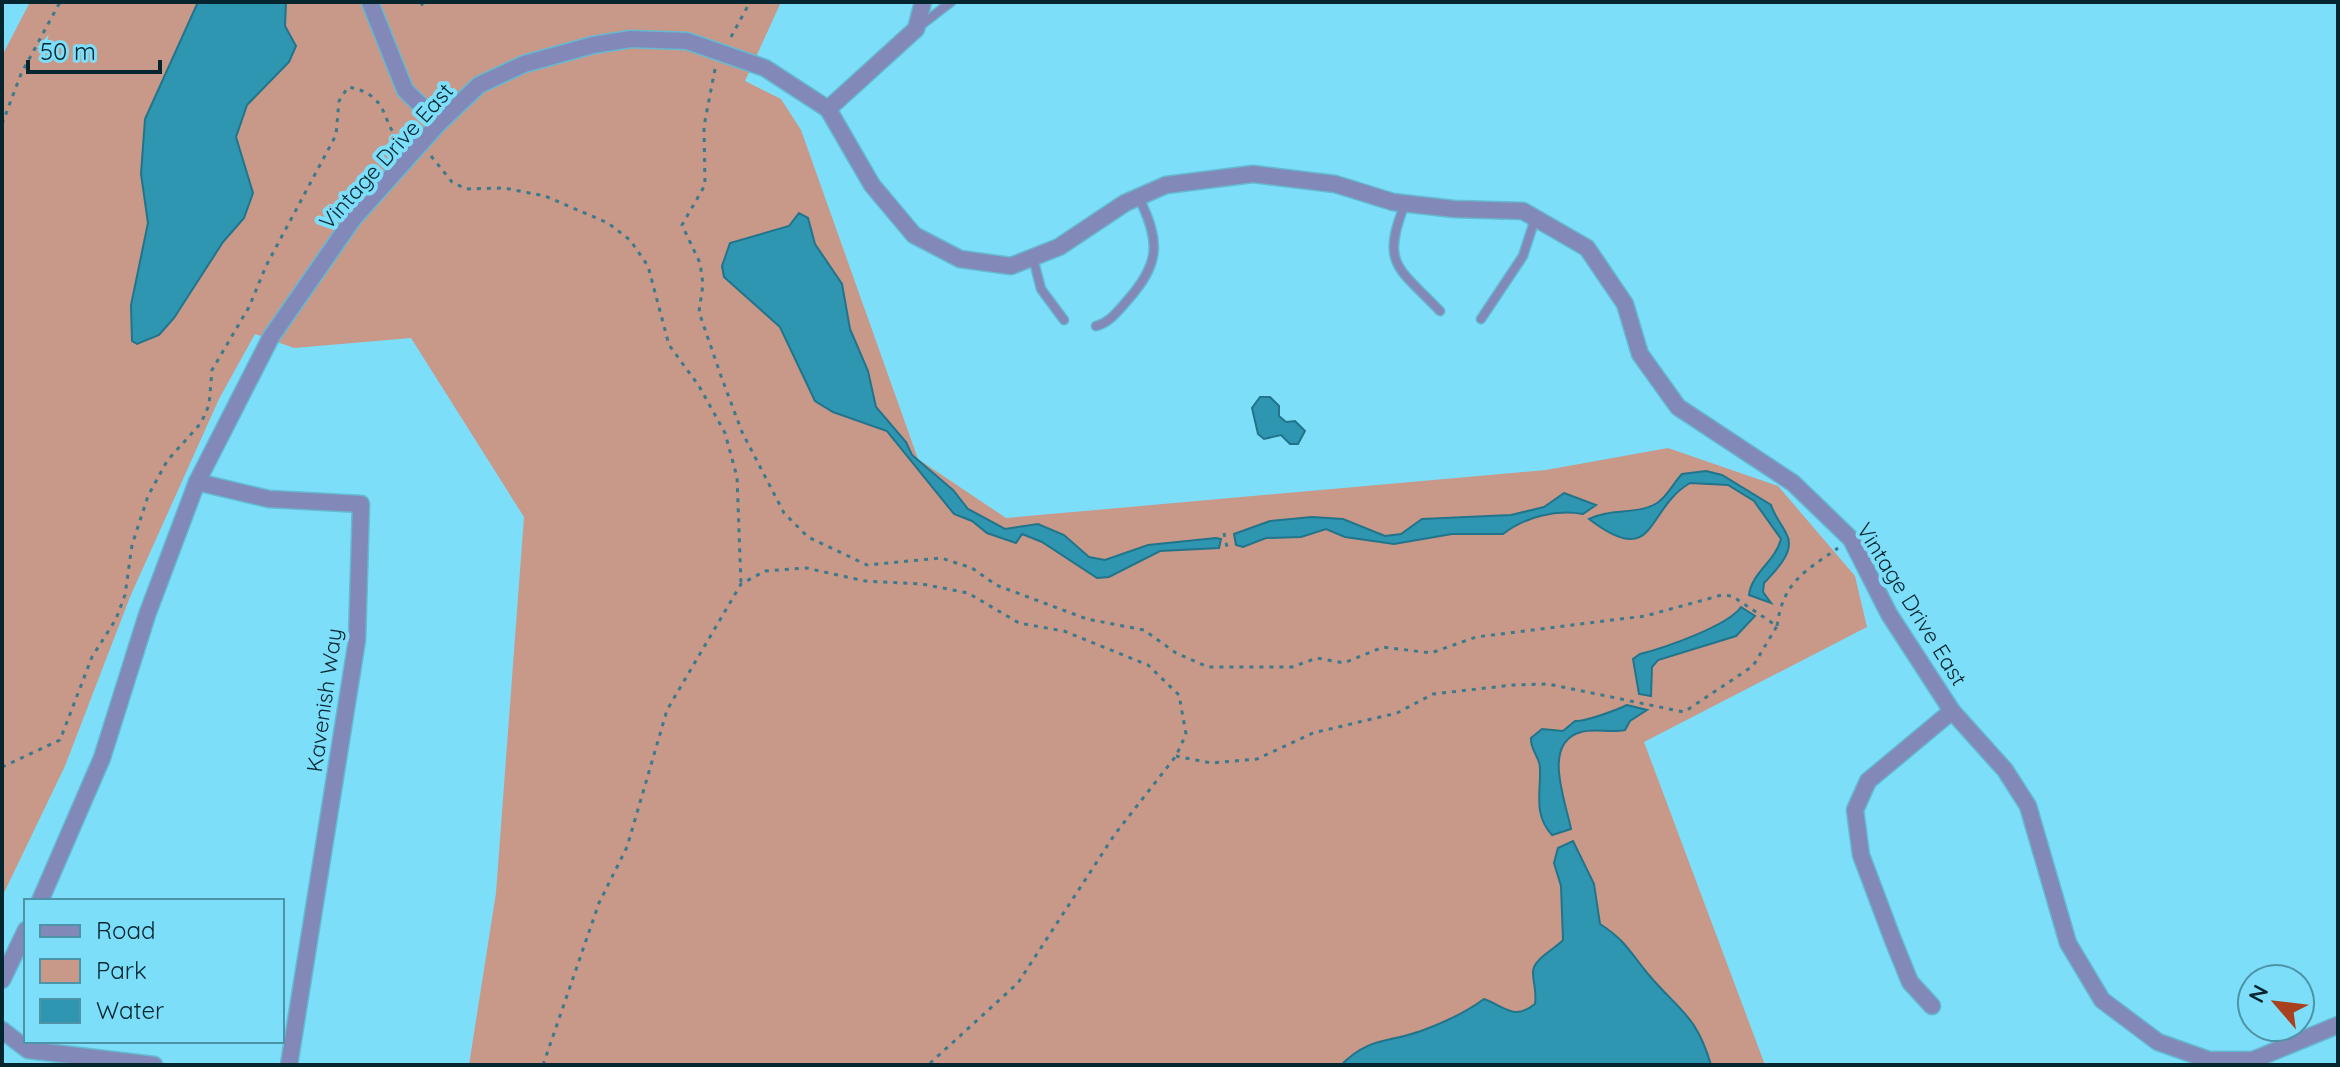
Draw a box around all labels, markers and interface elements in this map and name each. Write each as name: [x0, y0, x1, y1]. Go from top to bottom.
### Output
scale bar: [28, 24, 160, 74]
text: 50 m: [40, 36, 96, 66]
street label: Vintage Drive East: [313, 77, 459, 235]
street label: Vintage Drive East: [1851, 517, 1973, 691]
street label: Kavenish Way: [300, 626, 348, 774]
legend: [24, 899, 284, 1043]
text: Road: [96, 915, 156, 945]
text: Park: [96, 955, 147, 985]
north arrow: [2236, 963, 2316, 1043]
text: N: [2242, 980, 2274, 1007]
text: Water: [96, 995, 164, 1025]

